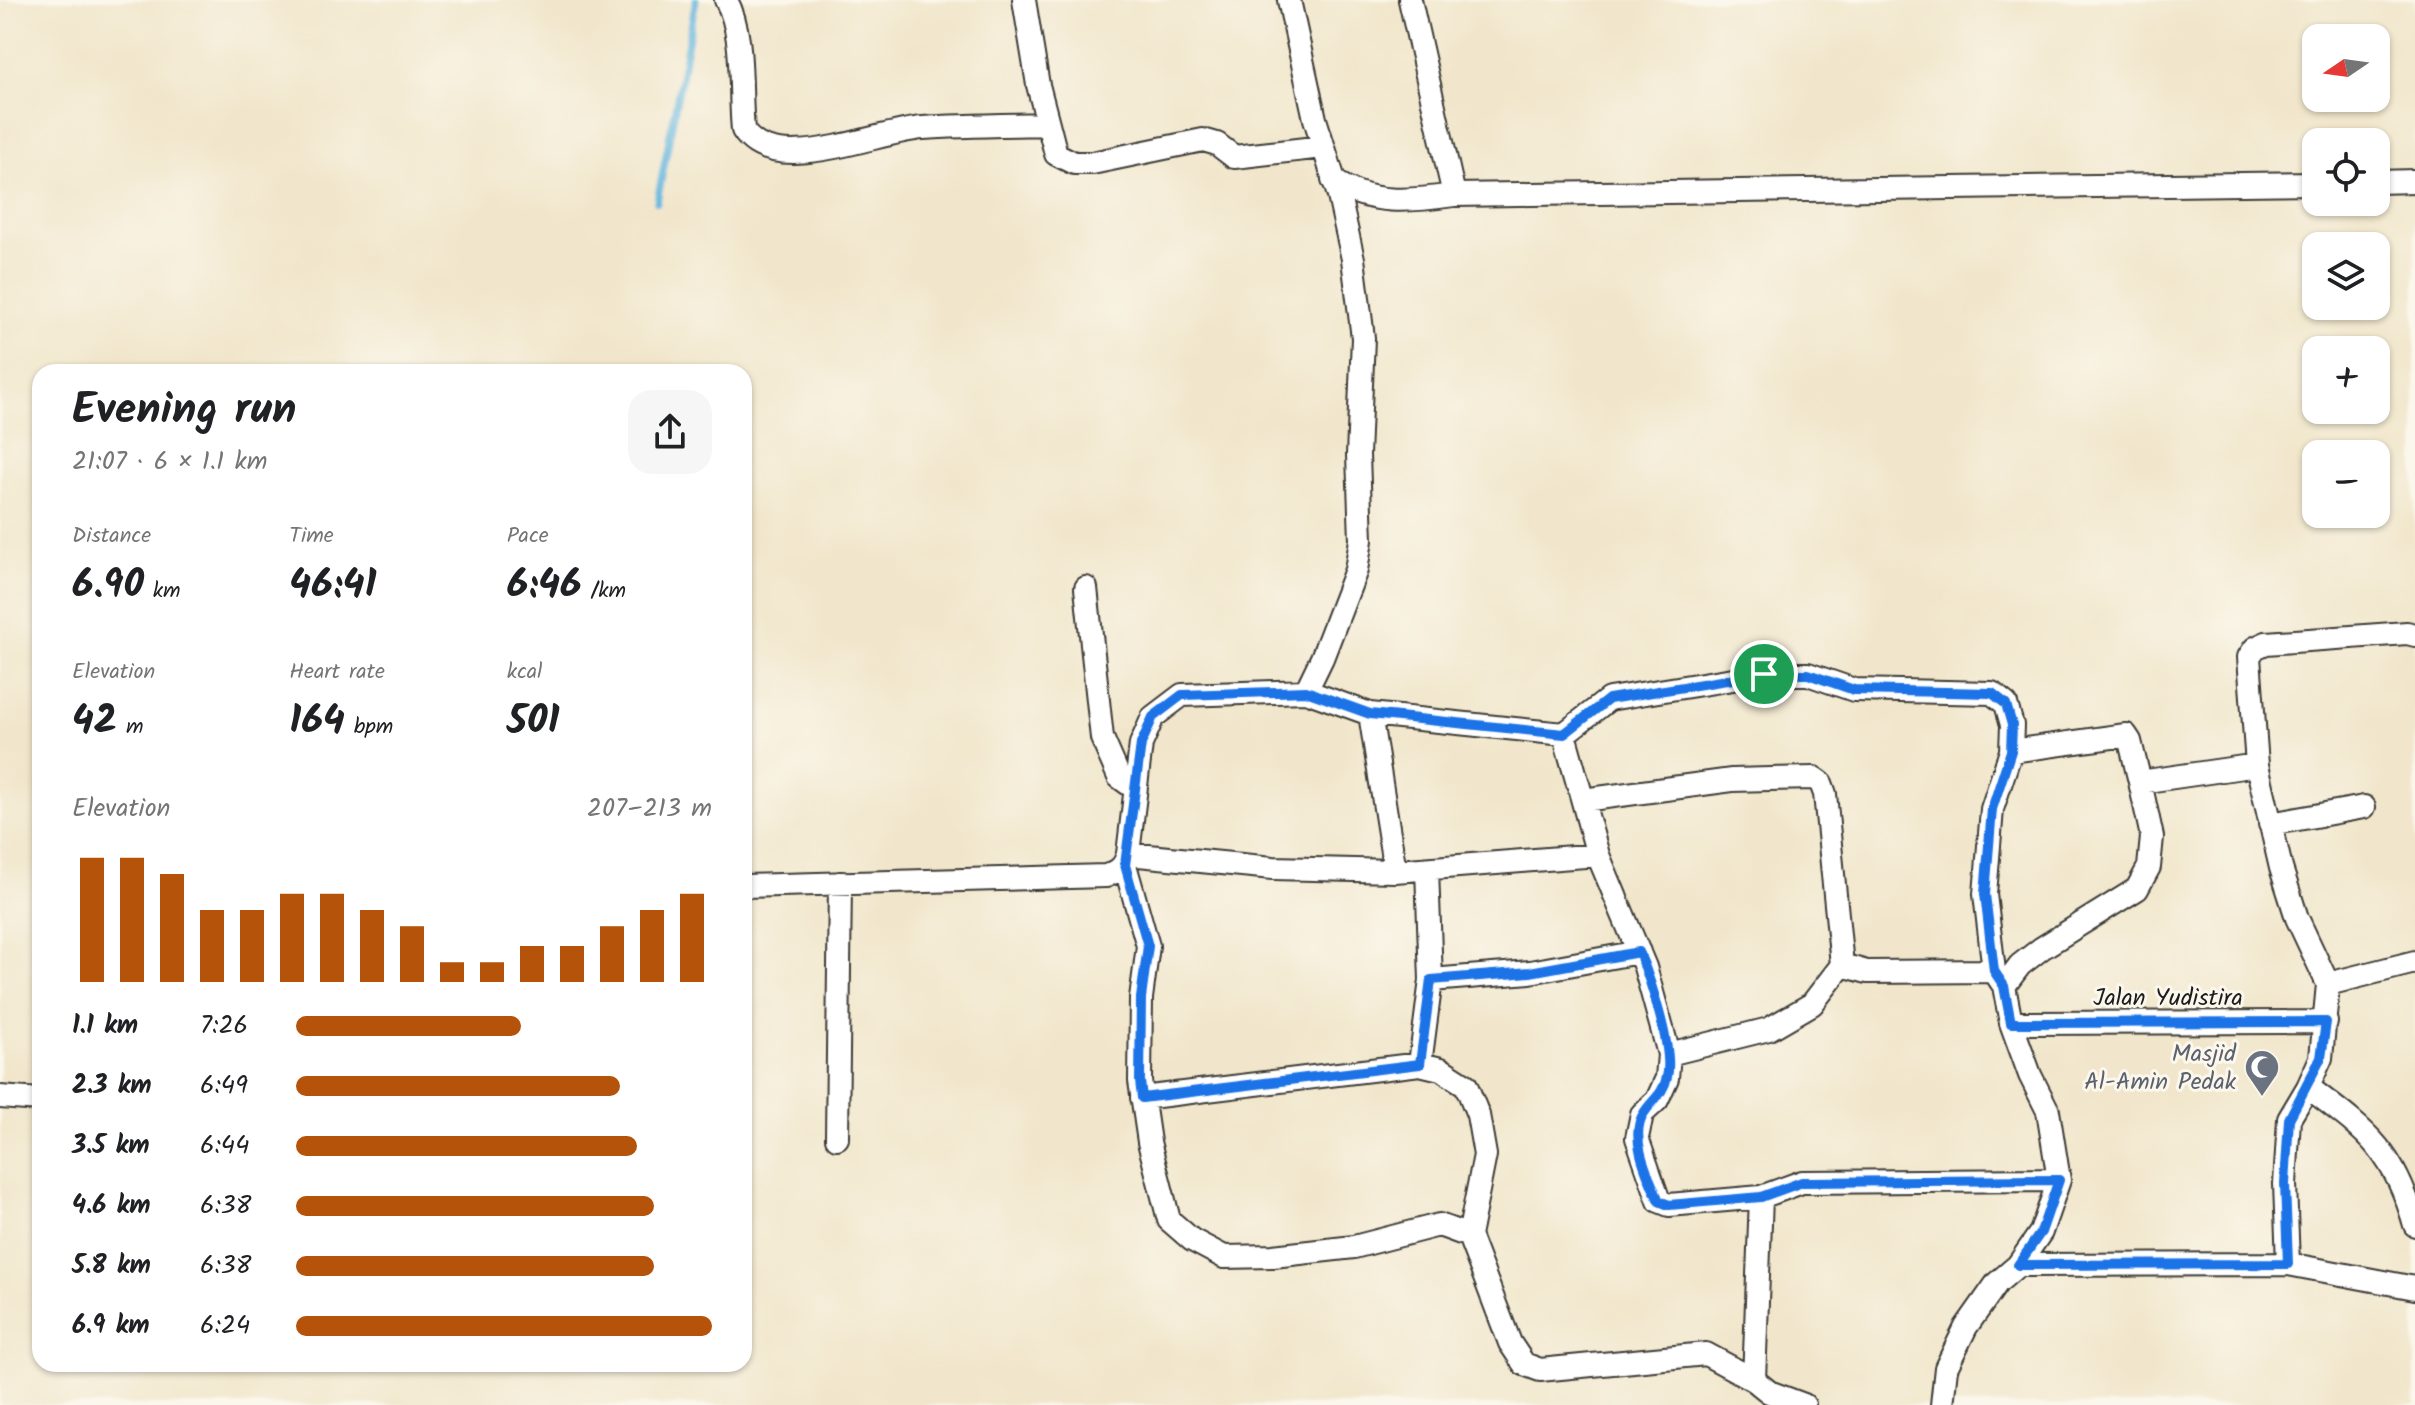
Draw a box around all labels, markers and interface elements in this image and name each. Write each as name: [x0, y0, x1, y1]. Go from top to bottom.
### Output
north arrow: [2302, 24, 2390, 112]
map controls: [2302, 24, 2390, 528]
button: locate: [2302, 128, 2390, 216]
button: layers: [2302, 232, 2390, 320]
button: +: [2302, 336, 2390, 424]
text: Evening run: [72, 376, 296, 446]
button: share: [628, 390, 712, 474]
button: −: [2302, 440, 2390, 528]
text: 21:07 · 6 × 1.1 km: [72, 441, 267, 483]
text: Distance: [72, 519, 151, 554]
text: Time: [289, 519, 334, 554]
text: Pace: [507, 519, 549, 554]
text: 6.90: [72, 554, 144, 618]
text: 46:41: [289, 554, 377, 618]
text: 6:46: [507, 554, 582, 618]
text: km: [144, 574, 181, 609]
text: /km: [582, 574, 626, 609]
pin: [1730, 640, 1798, 708]
icon: arrive: [1742, 652, 1786, 696]
text: Elevation: [72, 655, 155, 690]
text: Heart rate: [289, 655, 385, 690]
text: kcal: [507, 655, 542, 690]
text: 42: [72, 690, 117, 754]
text: 164: [289, 690, 345, 754]
text: 501: [507, 690, 560, 754]
text: m: [117, 710, 143, 745]
text: bpm: [345, 710, 393, 745]
text: Elevation: [72, 788, 170, 830]
text: 207–213 m: [587, 788, 712, 830]
street label: Jalan Yudistira: [2093, 979, 2243, 1018]
text: 1.1 km: [72, 1005, 138, 1047]
text: 7:26: [200, 1005, 248, 1047]
place label: Masjid Al-Amin Pedak: [2084, 1035, 2237, 1102]
mosque icon: Masjid Al-Amin Pedak: [2243, 1048, 2281, 1098]
text: 2.3 km: [72, 1065, 152, 1107]
text: 6:49: [200, 1065, 248, 1107]
text: 3.5 km: [72, 1125, 150, 1167]
text: 6:44: [200, 1125, 250, 1167]
text: 4.6 km: [72, 1185, 151, 1227]
text: 6:38: [200, 1185, 251, 1227]
text: 5.8 km: [72, 1245, 151, 1287]
text: 6:38: [200, 1245, 251, 1287]
text: 6.9 km: [72, 1305, 150, 1347]
text: 6:24: [200, 1305, 250, 1347]

